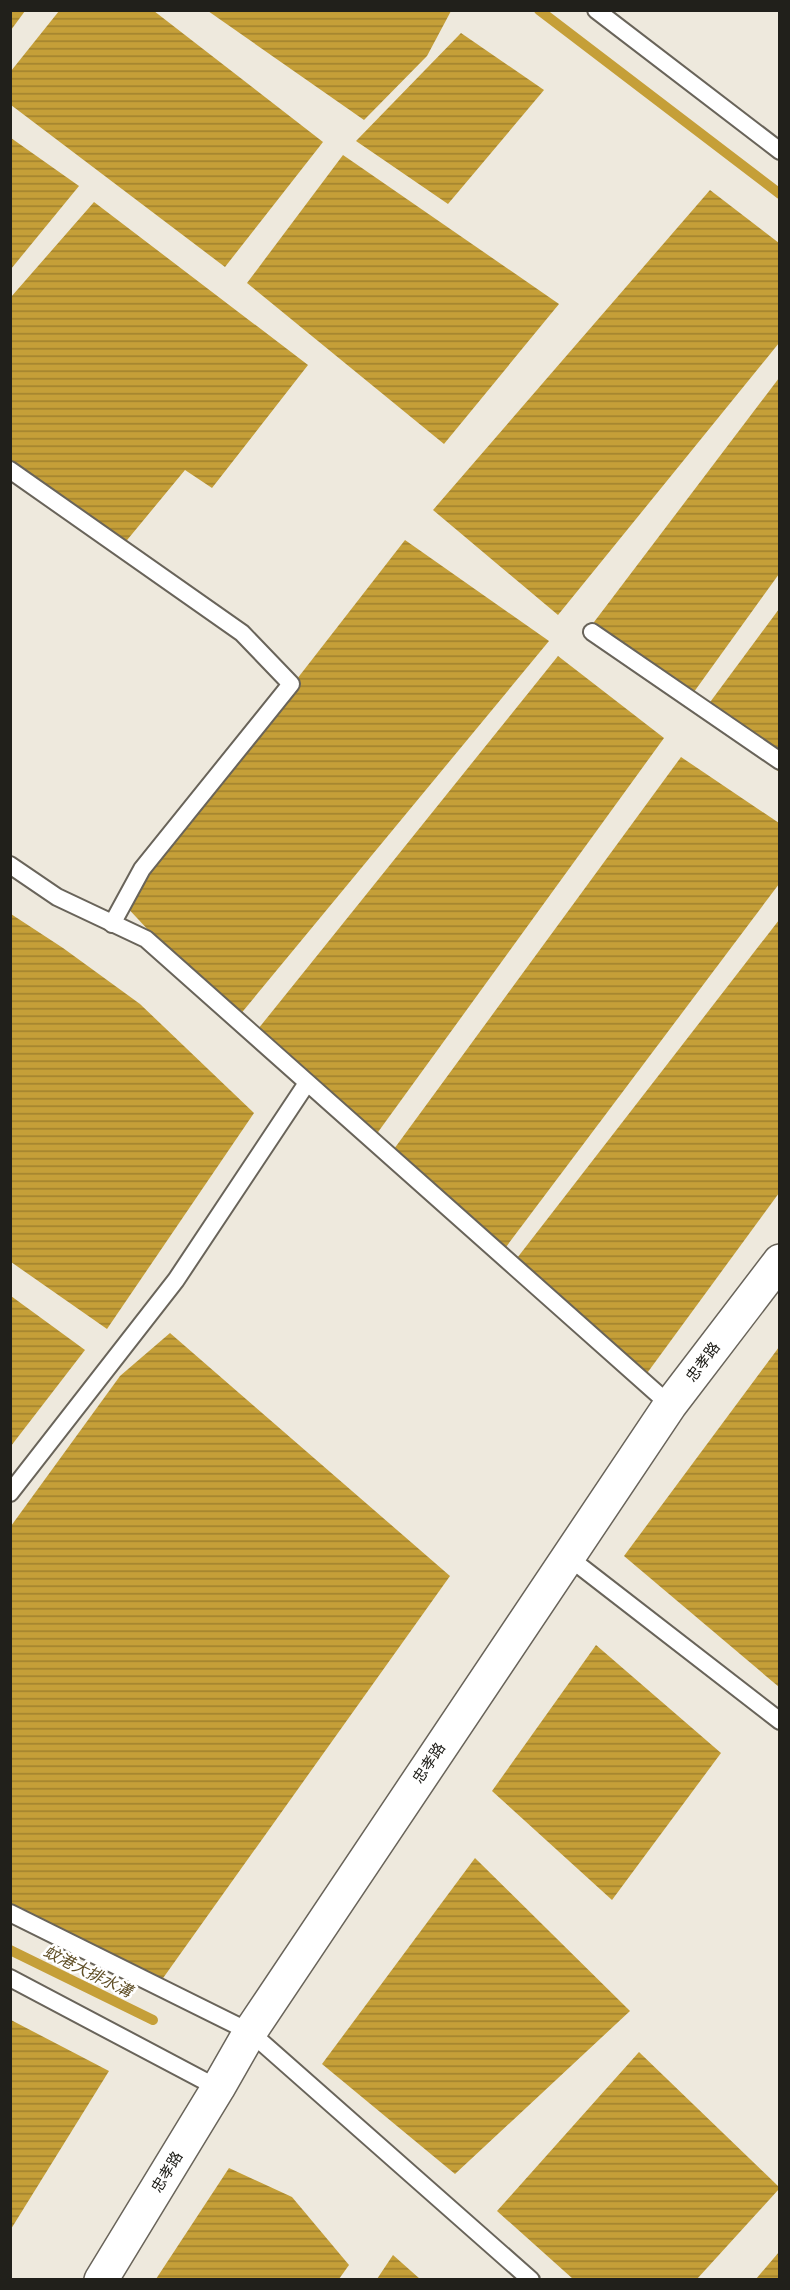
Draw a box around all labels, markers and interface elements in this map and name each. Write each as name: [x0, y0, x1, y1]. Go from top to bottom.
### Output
street label: 忠孝路: [682, 1339, 723, 1385]
street label: 忠孝路: [409, 1739, 448, 1786]
water label: 蚊港大排水溝: [41, 1942, 137, 2001]
street label: 忠孝路: [148, 2148, 185, 2195]

